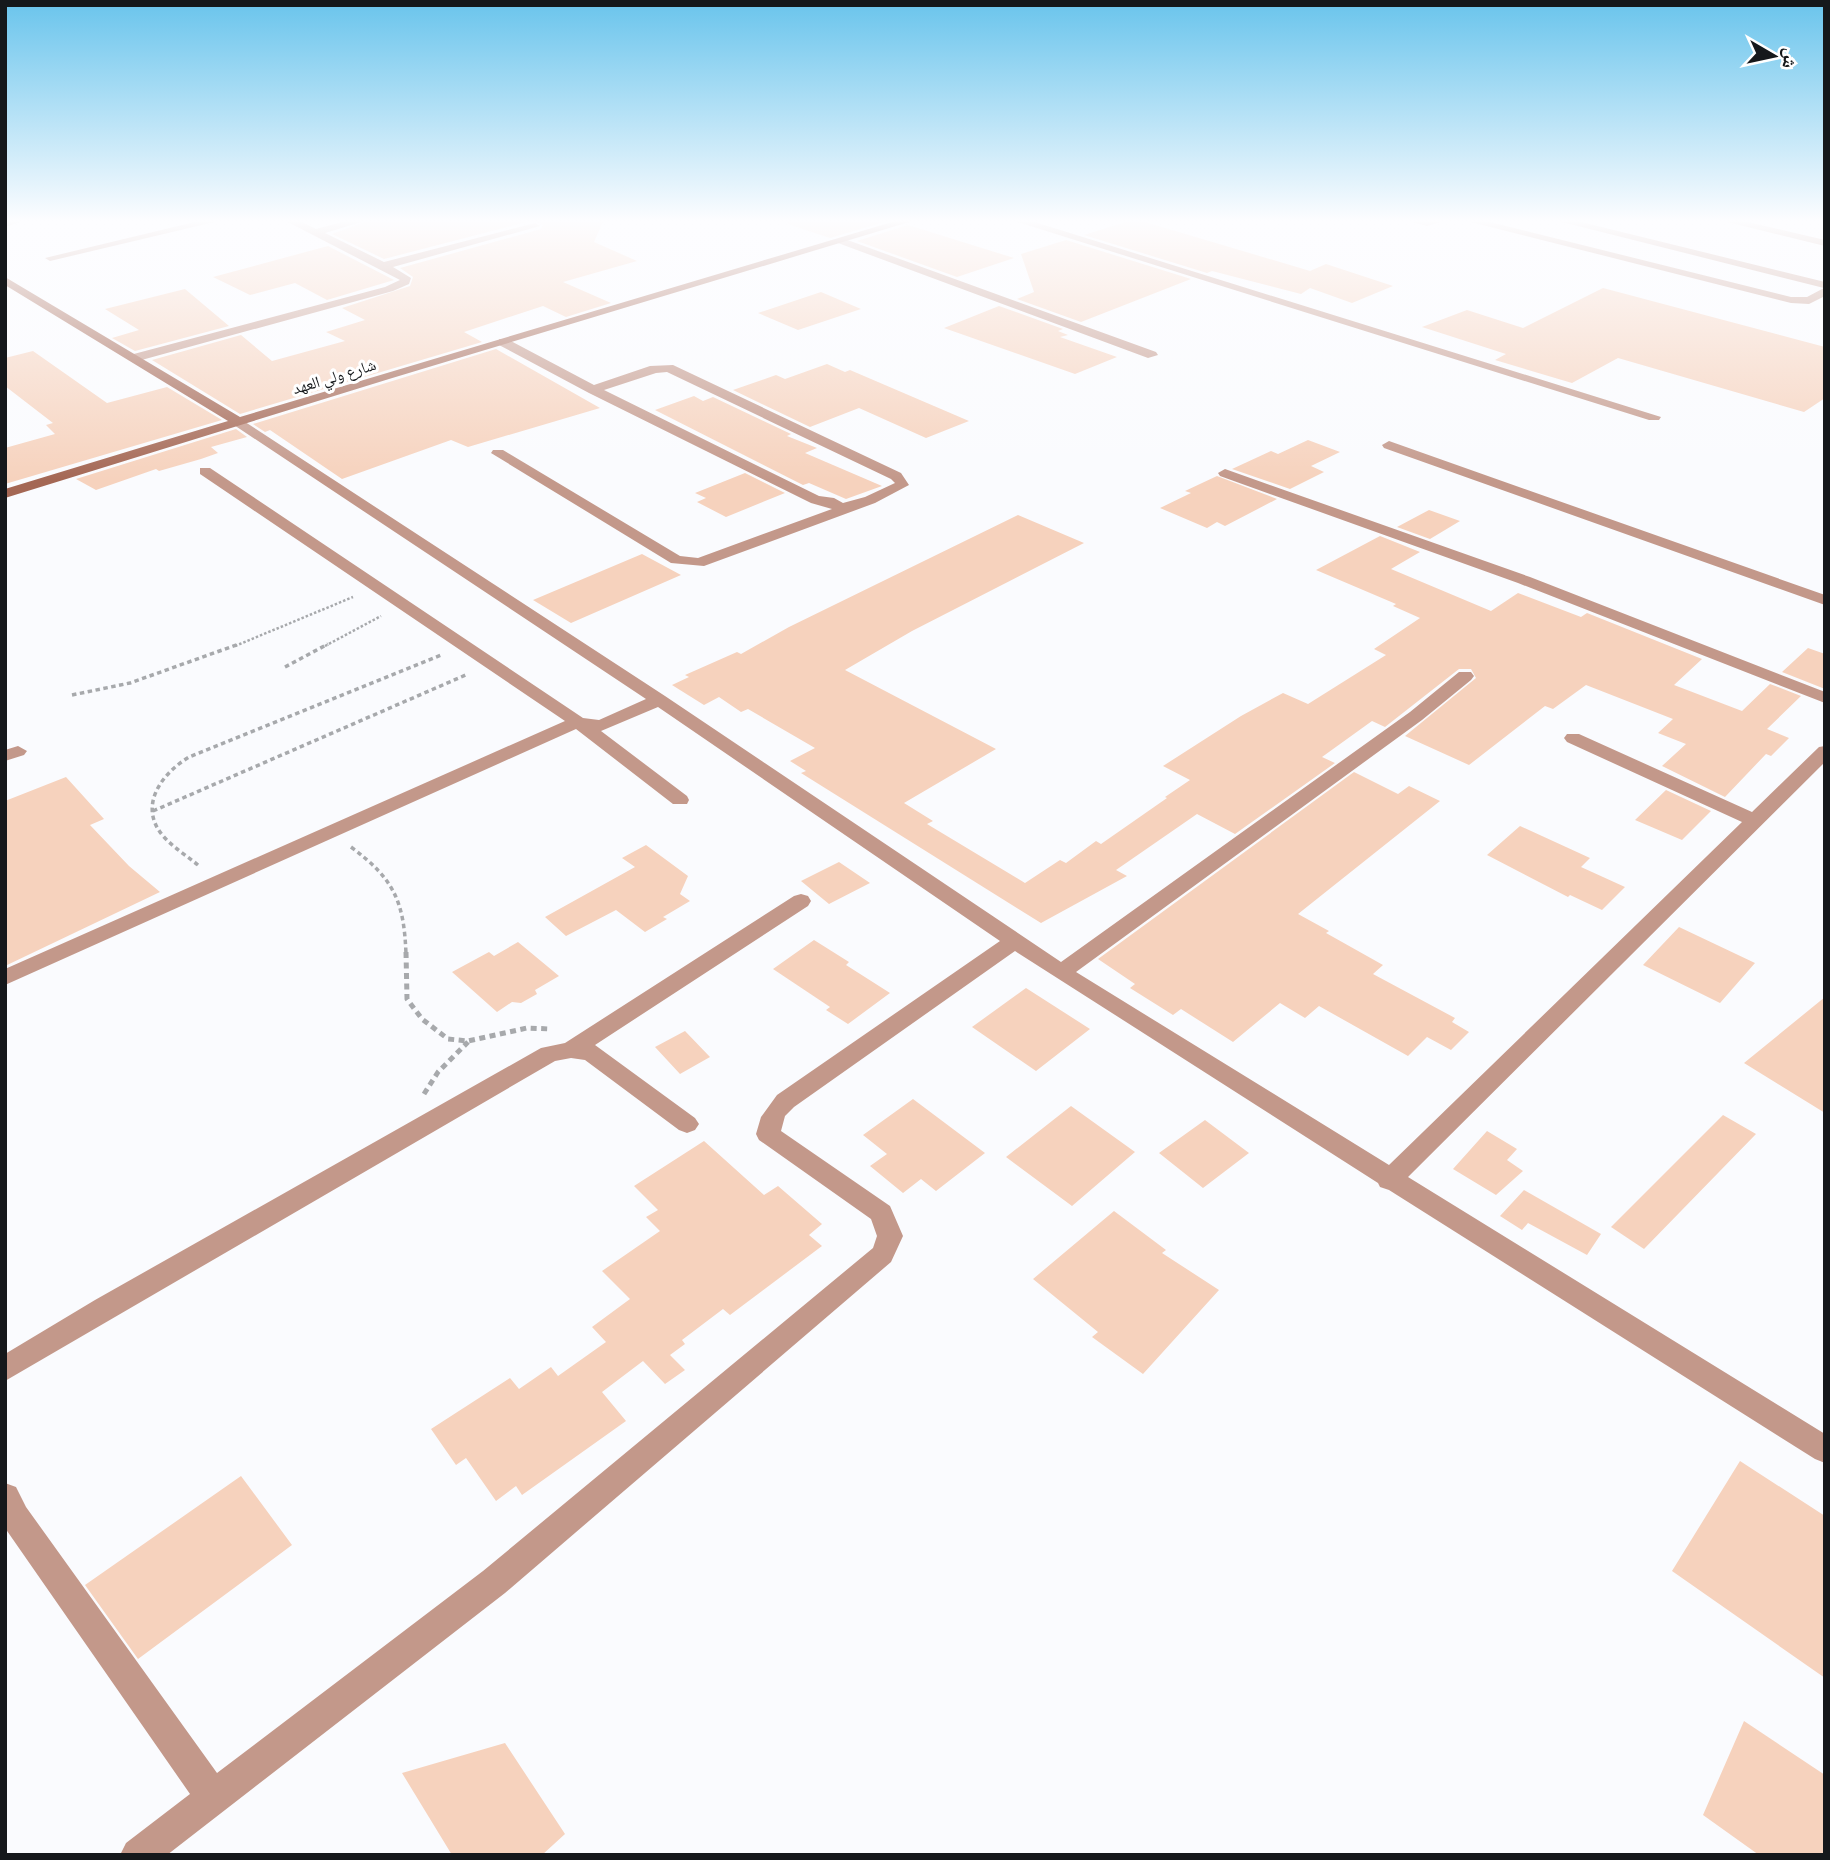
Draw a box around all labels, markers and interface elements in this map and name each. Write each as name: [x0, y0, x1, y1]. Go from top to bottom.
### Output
north arrow: [1739, 21, 1809, 91]
text: ش: [1776, 47, 1805, 71]
street label: شارع ولي العهد: [290, 353, 379, 401]

